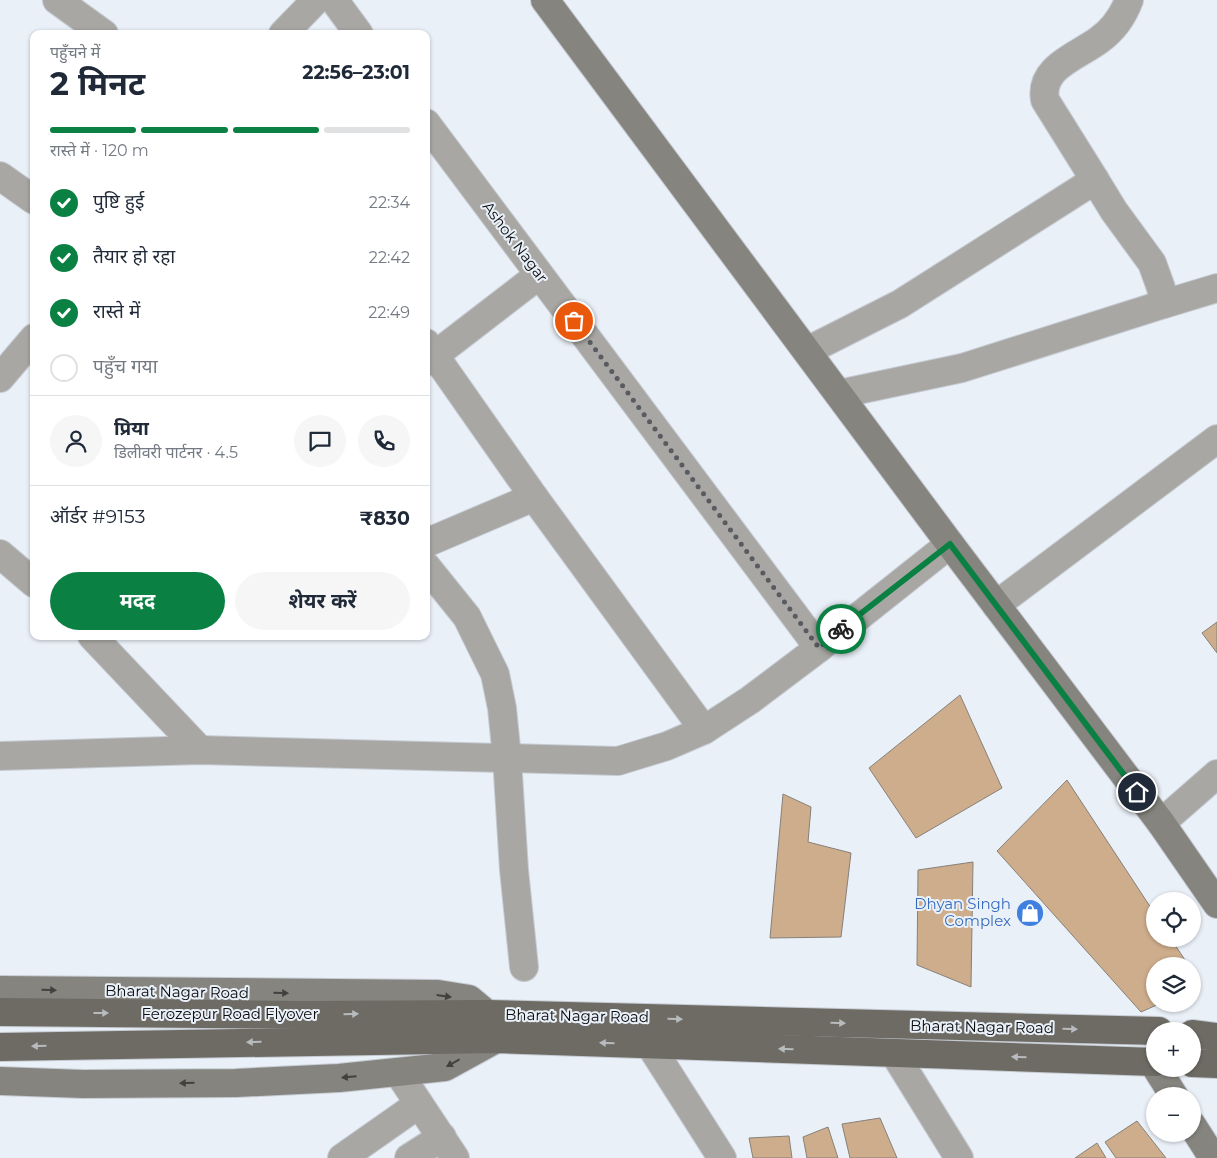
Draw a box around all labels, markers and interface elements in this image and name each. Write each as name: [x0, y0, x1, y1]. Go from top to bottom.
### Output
text: पहुँचने में: [50, 43, 100, 62]
text: 22:56–23:01: [302, 61, 410, 84]
text: 2 मिनट: [50, 64, 145, 103]
text: रास्ते में · 120 m: [50, 141, 149, 160]
icon: check: [50, 189, 78, 217]
text: पुष्टि हुई: [93, 190, 144, 213]
text: 22:34: [369, 193, 410, 212]
street label: Ashok Nagar: [479, 197, 552, 286]
icon: check: [50, 244, 78, 272]
text: तैयार हो रहा: [93, 245, 175, 268]
text: 22:42: [369, 248, 410, 267]
icon: check: [50, 299, 78, 327]
text: रास्ते में: [93, 300, 140, 323]
pin: [553, 300, 595, 342]
text: 22:49: [368, 303, 410, 322]
icon: bag: [560, 307, 588, 335]
text: पहुँच गया: [93, 355, 158, 378]
button: person: [50, 415, 102, 467]
button: chat: [294, 415, 346, 467]
button: phone: [358, 415, 410, 467]
text: प्रिया: [114, 417, 149, 440]
text: डिलीवरी पार्टनर · 4.5: [114, 443, 238, 462]
text: ऑर्डर #9153: [50, 505, 145, 528]
text: ₹830: [360, 507, 410, 530]
button: मदद: [50, 572, 225, 630]
button: शेयर करें: [235, 572, 410, 630]
courier: [816, 604, 866, 654]
icon: bike: [827, 615, 855, 643]
pin: [1116, 771, 1158, 813]
icon: home: [1123, 778, 1151, 806]
map controls: [1146, 892, 1201, 1142]
button: locate: [1146, 892, 1201, 947]
place label: Dhyan Singh Complex: [914, 894, 1011, 930]
shop icon: Dhyan Singh Complex: [1015, 898, 1045, 928]
button: layers: [1146, 957, 1201, 1012]
street label: Bharat Nagar Road: [105, 981, 249, 1002]
one-way arrow: [41, 986, 57, 994]
one-way arrow: [273, 989, 289, 997]
one-way arrow: [436, 992, 452, 1000]
street label: Ferozepur Road Flyover: [142, 1004, 318, 1023]
street label: Bharat Nagar Road: [505, 1005, 649, 1026]
one-way arrow: [93, 1009, 109, 1017]
one-way arrow: [343, 1010, 359, 1018]
one-way arrow: [668, 1015, 684, 1023]
street label: Bharat Nagar Road: [910, 1016, 1054, 1037]
one-way arrow: [830, 1019, 846, 1027]
button: +: [1146, 1022, 1201, 1077]
one-way arrow: [1063, 1025, 1079, 1033]
one-way arrow: [246, 1039, 262, 1047]
one-way arrow: [598, 1039, 614, 1047]
one-way arrow: [31, 1042, 47, 1050]
one-way arrow: [778, 1045, 794, 1053]
one-way arrow: [1011, 1053, 1027, 1061]
one-way arrow: [446, 1059, 460, 1067]
one-way arrow: [341, 1073, 357, 1081]
one-way arrow: [179, 1079, 195, 1087]
button: −: [1146, 1087, 1201, 1142]

